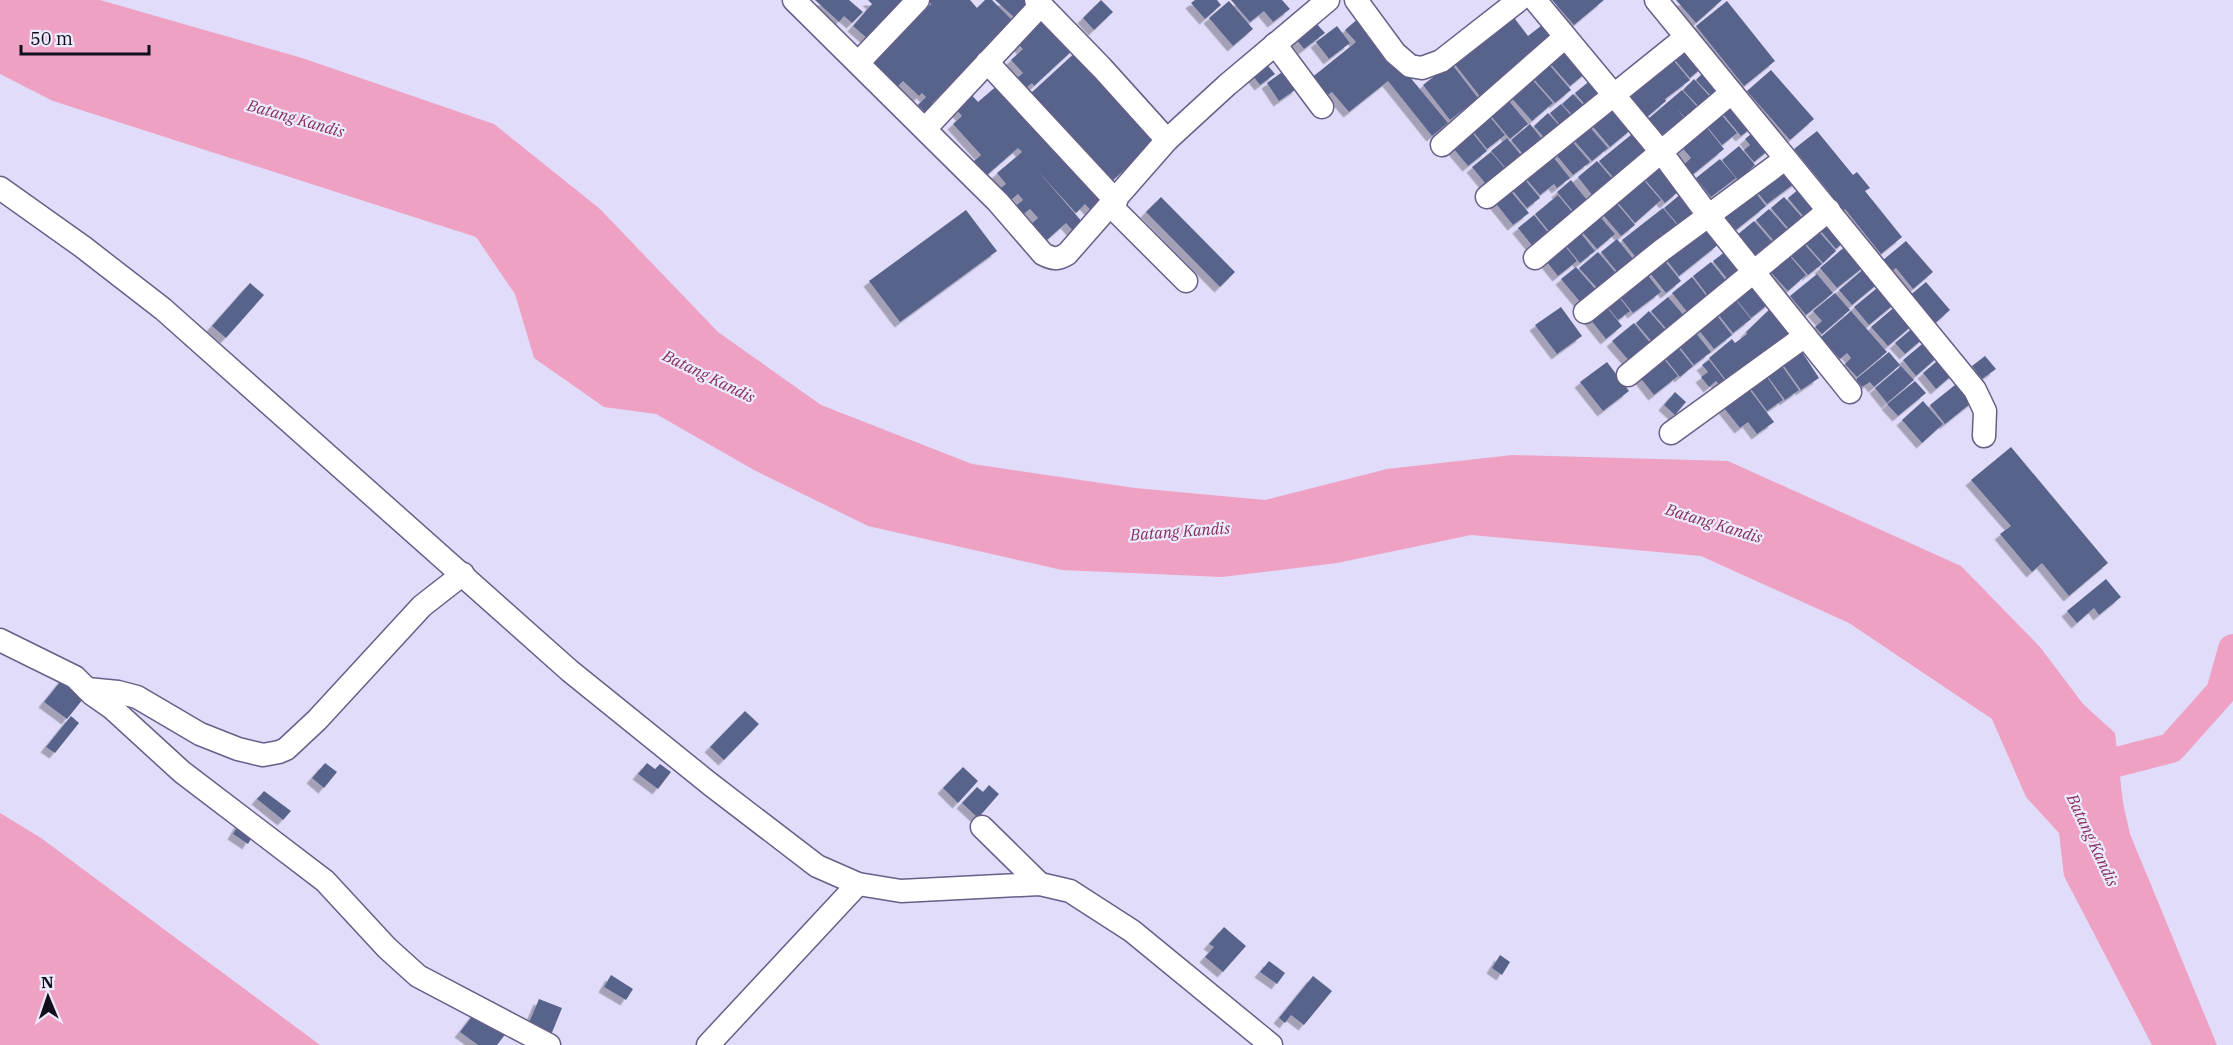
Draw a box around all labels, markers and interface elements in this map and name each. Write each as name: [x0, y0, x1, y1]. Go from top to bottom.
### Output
scale bar: [21, 18, 148, 56]
text: 50 m: [30, 27, 73, 50]
water label: Batang Kandis: [244, 94, 347, 141]
water label: Batang Kandis: [659, 345, 758, 407]
water label: Batang Kandis: [1662, 499, 1765, 547]
water label: Batang Kandis: [1128, 518, 1231, 545]
water label: Batang Kandis: [2062, 790, 2123, 890]
north arrow: [18, 967, 78, 1027]
text: N: [41, 972, 54, 992]

